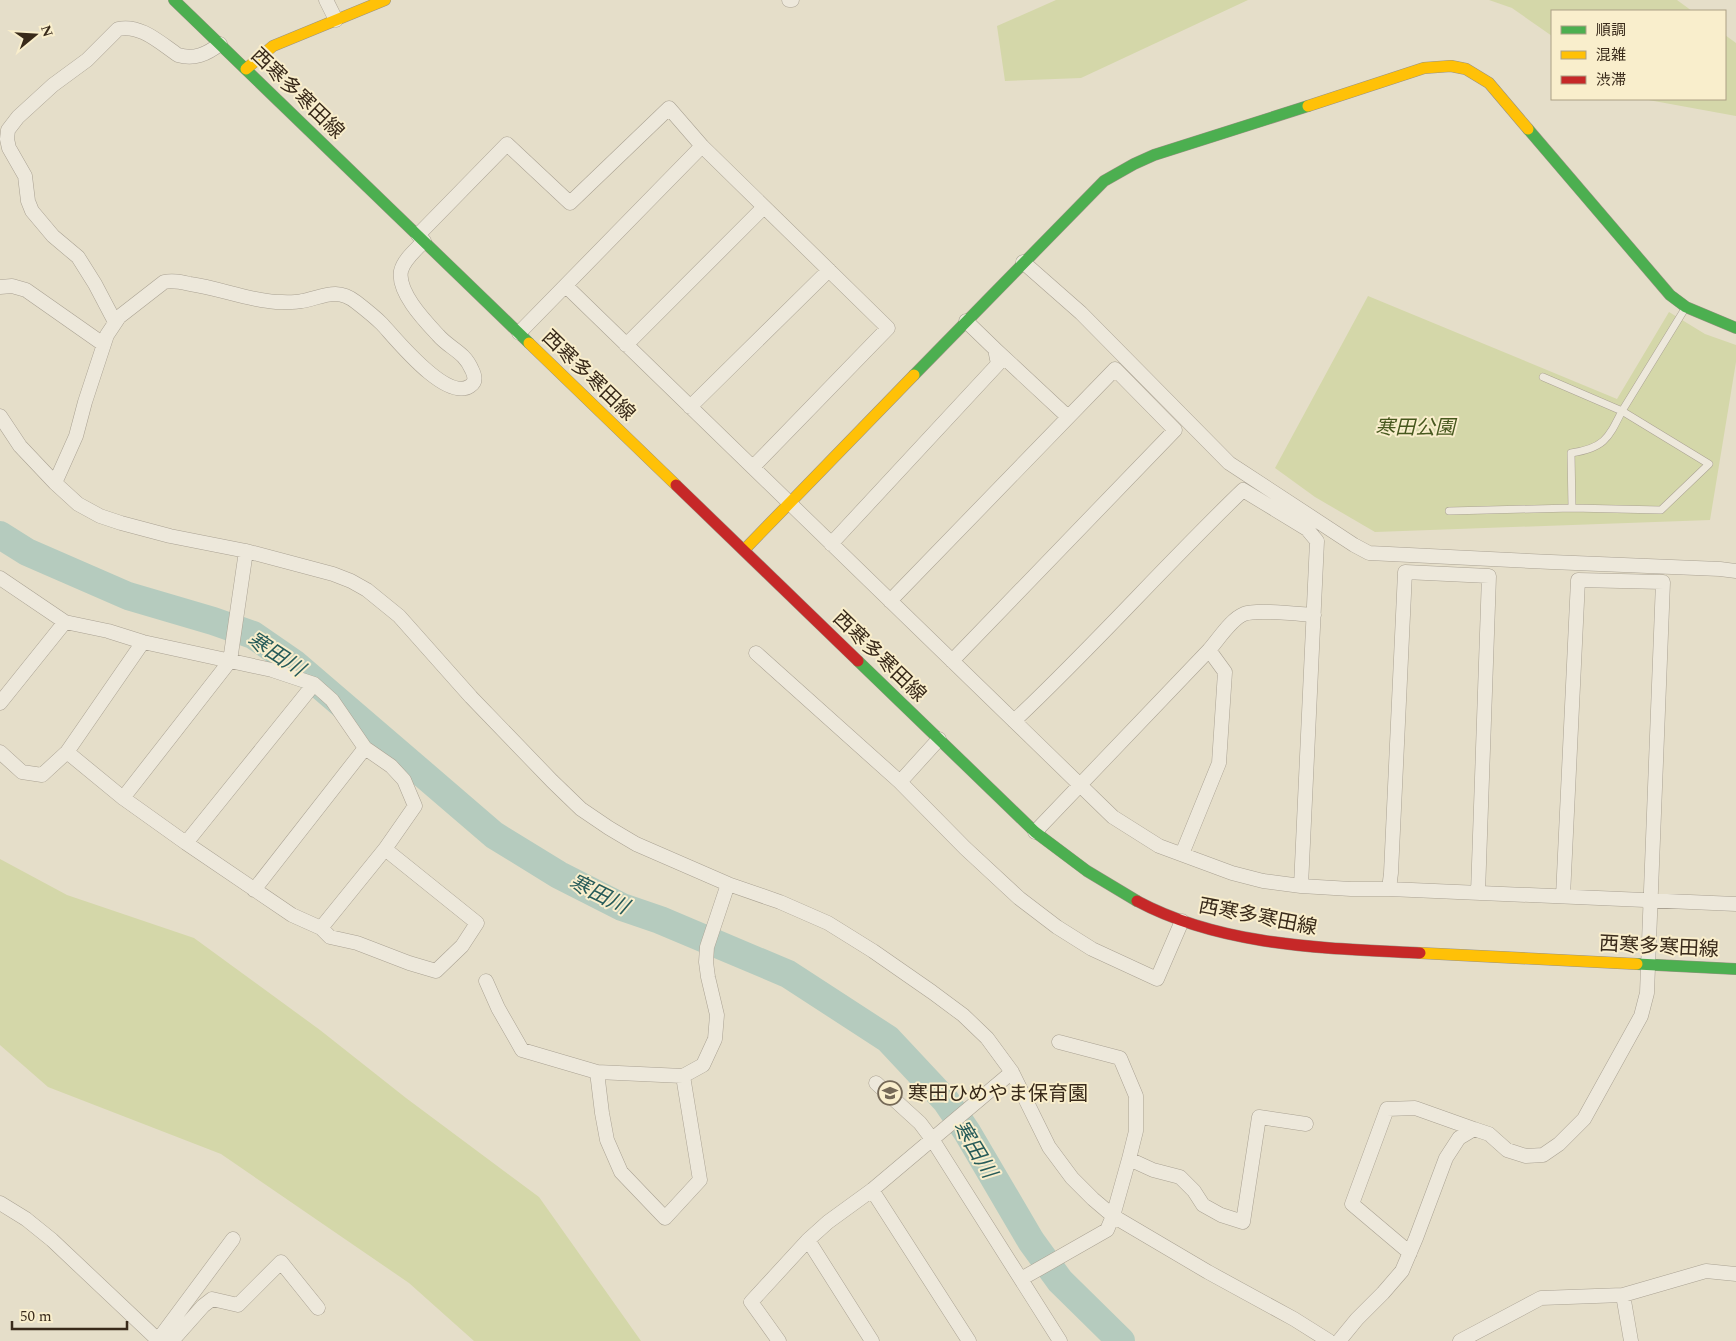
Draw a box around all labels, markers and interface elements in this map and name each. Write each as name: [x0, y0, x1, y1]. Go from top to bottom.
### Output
north arrow: [10, 10, 60, 60]
legend: [1551, 10, 1726, 100]
text: 順調: [1596, 19, 1626, 42]
text: N: [35, 22, 59, 40]
street label: 西寒多寒田線: [244, 41, 351, 146]
text: 混雑: [1596, 44, 1626, 67]
text: 渋滞: [1596, 69, 1626, 92]
street label: 西寒多寒田線: [535, 323, 642, 428]
park label: 寒田公園: [1375, 413, 1458, 443]
street label: 西寒多寒田線: [826, 604, 933, 709]
water label: 寒田川: [240, 624, 312, 687]
water label: 寒田川: [563, 867, 636, 924]
street label: 西寒多寒田線: [1196, 891, 1320, 943]
street label: 西寒多寒田線: [1598, 929, 1720, 965]
place label: 寒田ひめやま保育園: [908, 1079, 1088, 1109]
school or university icon: 寒田ひめやま保育園: [877, 1080, 903, 1106]
water label: 寒田川: [944, 1114, 1005, 1186]
scale bar: [12, 1298, 128, 1330]
text: 50 m: [20, 1305, 52, 1328]

